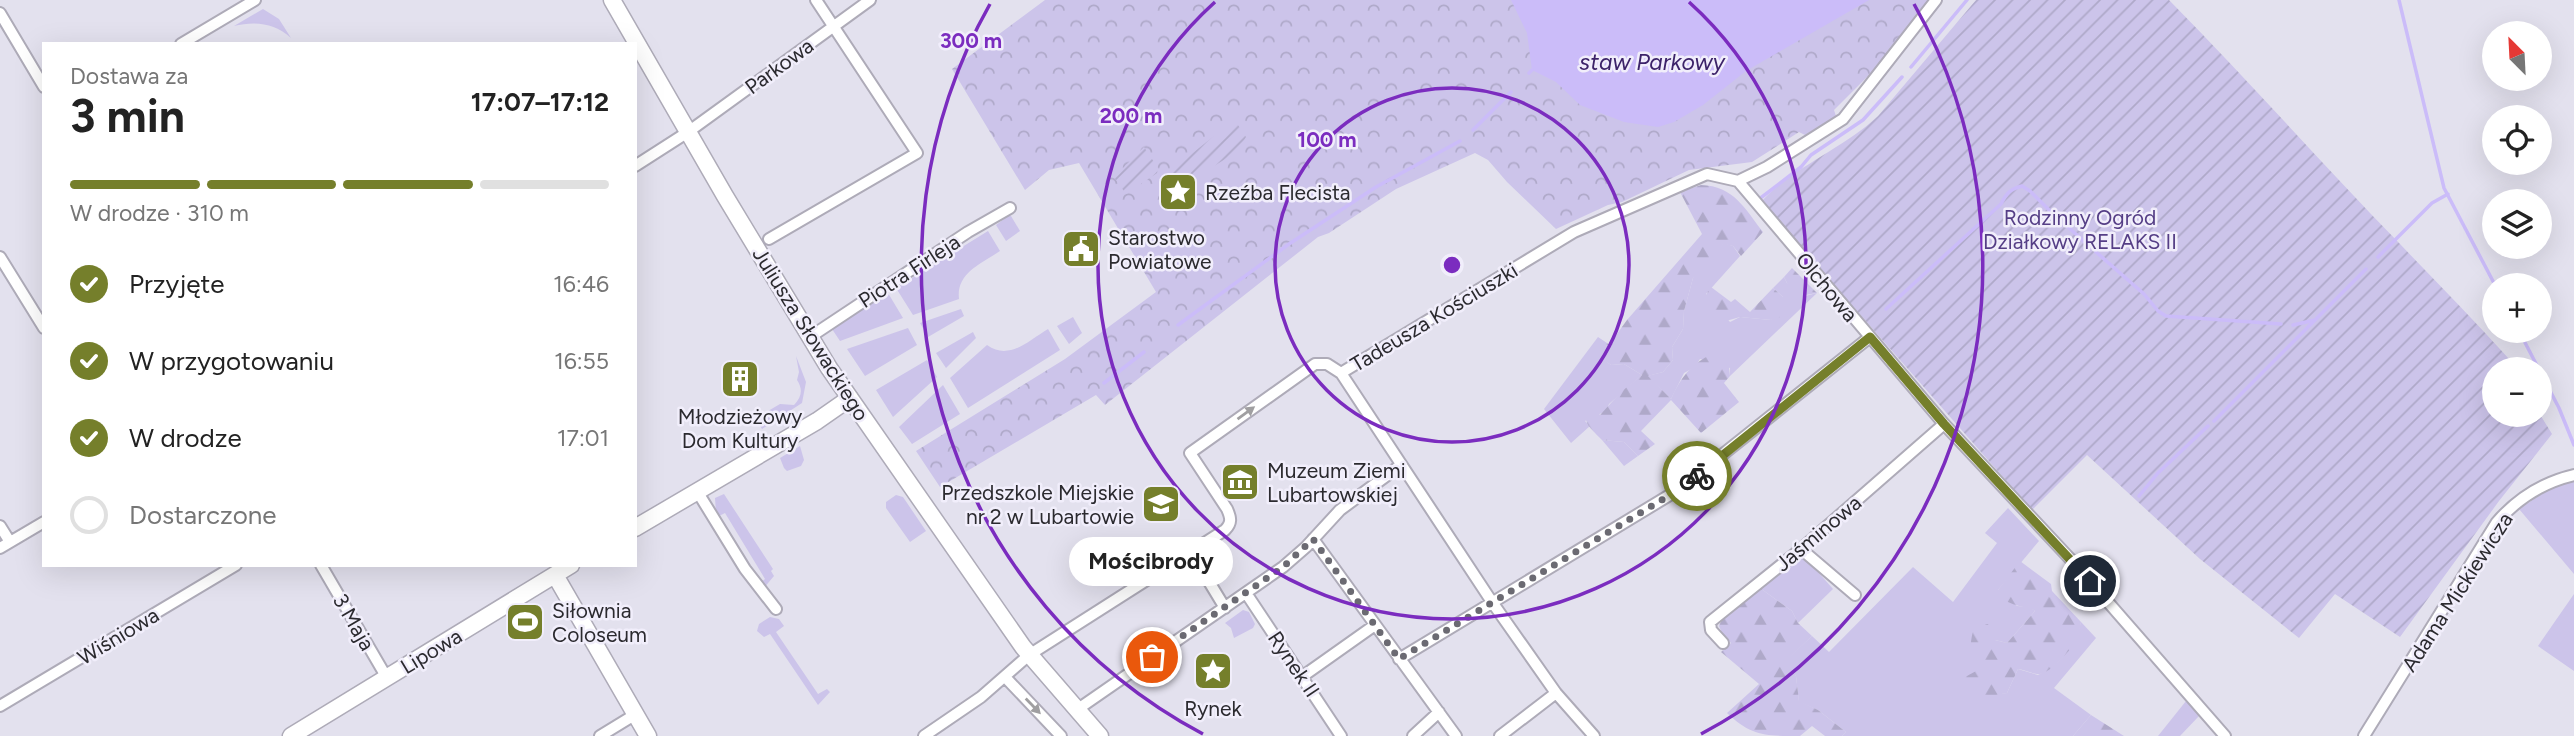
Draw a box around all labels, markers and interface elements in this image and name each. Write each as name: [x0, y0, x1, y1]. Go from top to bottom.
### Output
north arrow: [2482, 21, 2552, 91]
map controls: [2482, 21, 2552, 427]
text: 300 m: [940, 28, 1002, 53]
street label: Parkowa: [740, 33, 818, 99]
water label: staw Parkowy: [1579, 48, 1726, 76]
text: Dostawa za: [70, 62, 188, 90]
text: 17:07–17:12: [471, 86, 609, 118]
text: 3 min: [70, 88, 185, 144]
text: 200 m: [1100, 103, 1162, 128]
button: locate: [2482, 105, 2552, 175]
text: 100 m: [1297, 127, 1357, 152]
place icon: Rzeźba Flecista: [1157, 171, 1199, 213]
place label: Rzeźba Flecista: [1205, 180, 1351, 205]
button: layers: [2482, 189, 2552, 259]
text: W drodze · 310 m: [70, 199, 249, 227]
park label: Rodzinny Ogród Działkowy RELAKS II: [1983, 205, 2177, 254]
place label: Starostwo Powiatowe: [1108, 225, 1211, 274]
public building icon: Starostwo Powiatowe: [1060, 228, 1102, 270]
street label: Piotra Firleja: [854, 229, 964, 313]
street label: Juliusza Słowackiego: [747, 243, 875, 425]
street label: Olchowa: [1791, 247, 1863, 327]
centre of rings: [1440, 253, 1464, 277]
street label: Tadeusza Kościuszki: [1346, 257, 1522, 377]
icon: check: [70, 265, 108, 303]
text: Przyjęte: [129, 268, 224, 300]
text: 16:46: [553, 270, 609, 298]
button: +: [2482, 273, 2552, 343]
icon: check: [70, 342, 108, 380]
text: W przygotowaniu: [129, 345, 334, 377]
text: 16:55: [554, 347, 609, 375]
button: −: [2482, 357, 2552, 427]
building icon: Młodzieżowy Dom Kultury: [719, 358, 761, 400]
place label: Młodzieżowy Dom Kultury: [678, 404, 802, 453]
one-way arrow: [1237, 406, 1255, 420]
icon: check: [70, 419, 108, 457]
text: W drodze: [129, 422, 242, 454]
text: 17:01: [557, 424, 609, 452]
courier: [1662, 441, 1732, 511]
icon: bike: [1678, 457, 1716, 495]
place label: Muzeum Ziemi Lubartowskiej: [1267, 458, 1406, 507]
museum icon: Muzeum Ziemi Lubartowskiej: [1219, 461, 1261, 503]
place label: Przedszkole Miejskie nr 2 w Lubartowie: [941, 480, 1134, 529]
school or university icon: Przedszkole Miejskie nr 2 w Lubartowie: [1140, 483, 1182, 525]
street label: Jaśminowa: [1770, 490, 1866, 576]
text: Dostarczone: [129, 499, 277, 531]
street label: Adama Mickiewicza: [2396, 508, 2518, 676]
callout: Mościbrody: [1070, 538, 1234, 587]
text: Mościbrody: [1088, 547, 1214, 575]
pin: [2060, 551, 2120, 611]
icon: home: [2071, 562, 2109, 600]
street label: 3 Maja: [328, 589, 380, 655]
place label: Siłownia Coloseum: [552, 598, 647, 647]
sports icon: Siłownia Coloseum: [504, 601, 546, 643]
street label: Wiśniowa: [73, 602, 163, 670]
street label: Lipowa: [396, 623, 466, 679]
street label: Rynek II: [1263, 626, 1325, 702]
pin: [1122, 627, 1182, 687]
icon: bag: [1133, 638, 1171, 676]
place icon: Rynek: [1192, 650, 1234, 692]
place label: Rynek: [1184, 696, 1243, 721]
one-way arrow: [1025, 698, 1042, 715]

